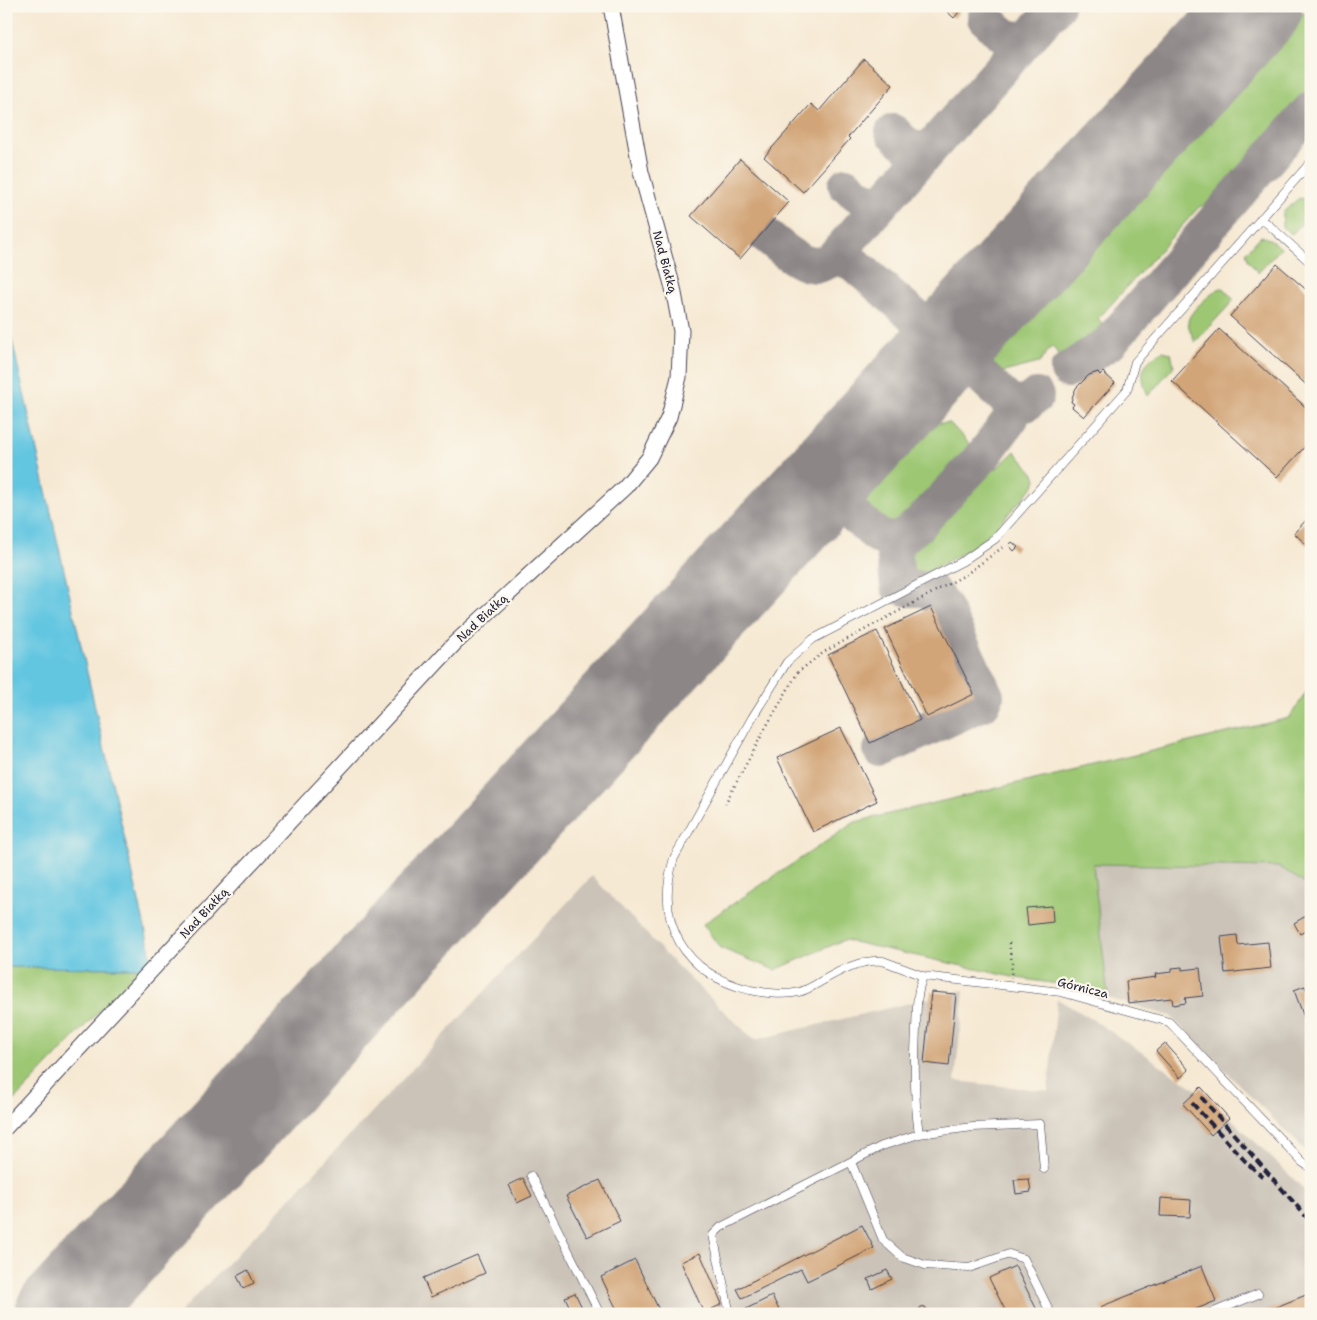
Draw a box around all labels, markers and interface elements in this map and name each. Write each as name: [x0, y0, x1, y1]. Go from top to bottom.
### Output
street label: Nad Białką: [649, 229, 681, 296]
street label: Nad Białką: [453, 590, 511, 646]
street label: Nad Białką: [176, 884, 232, 942]
street label: Górnicza: [1056, 974, 1111, 1002]

